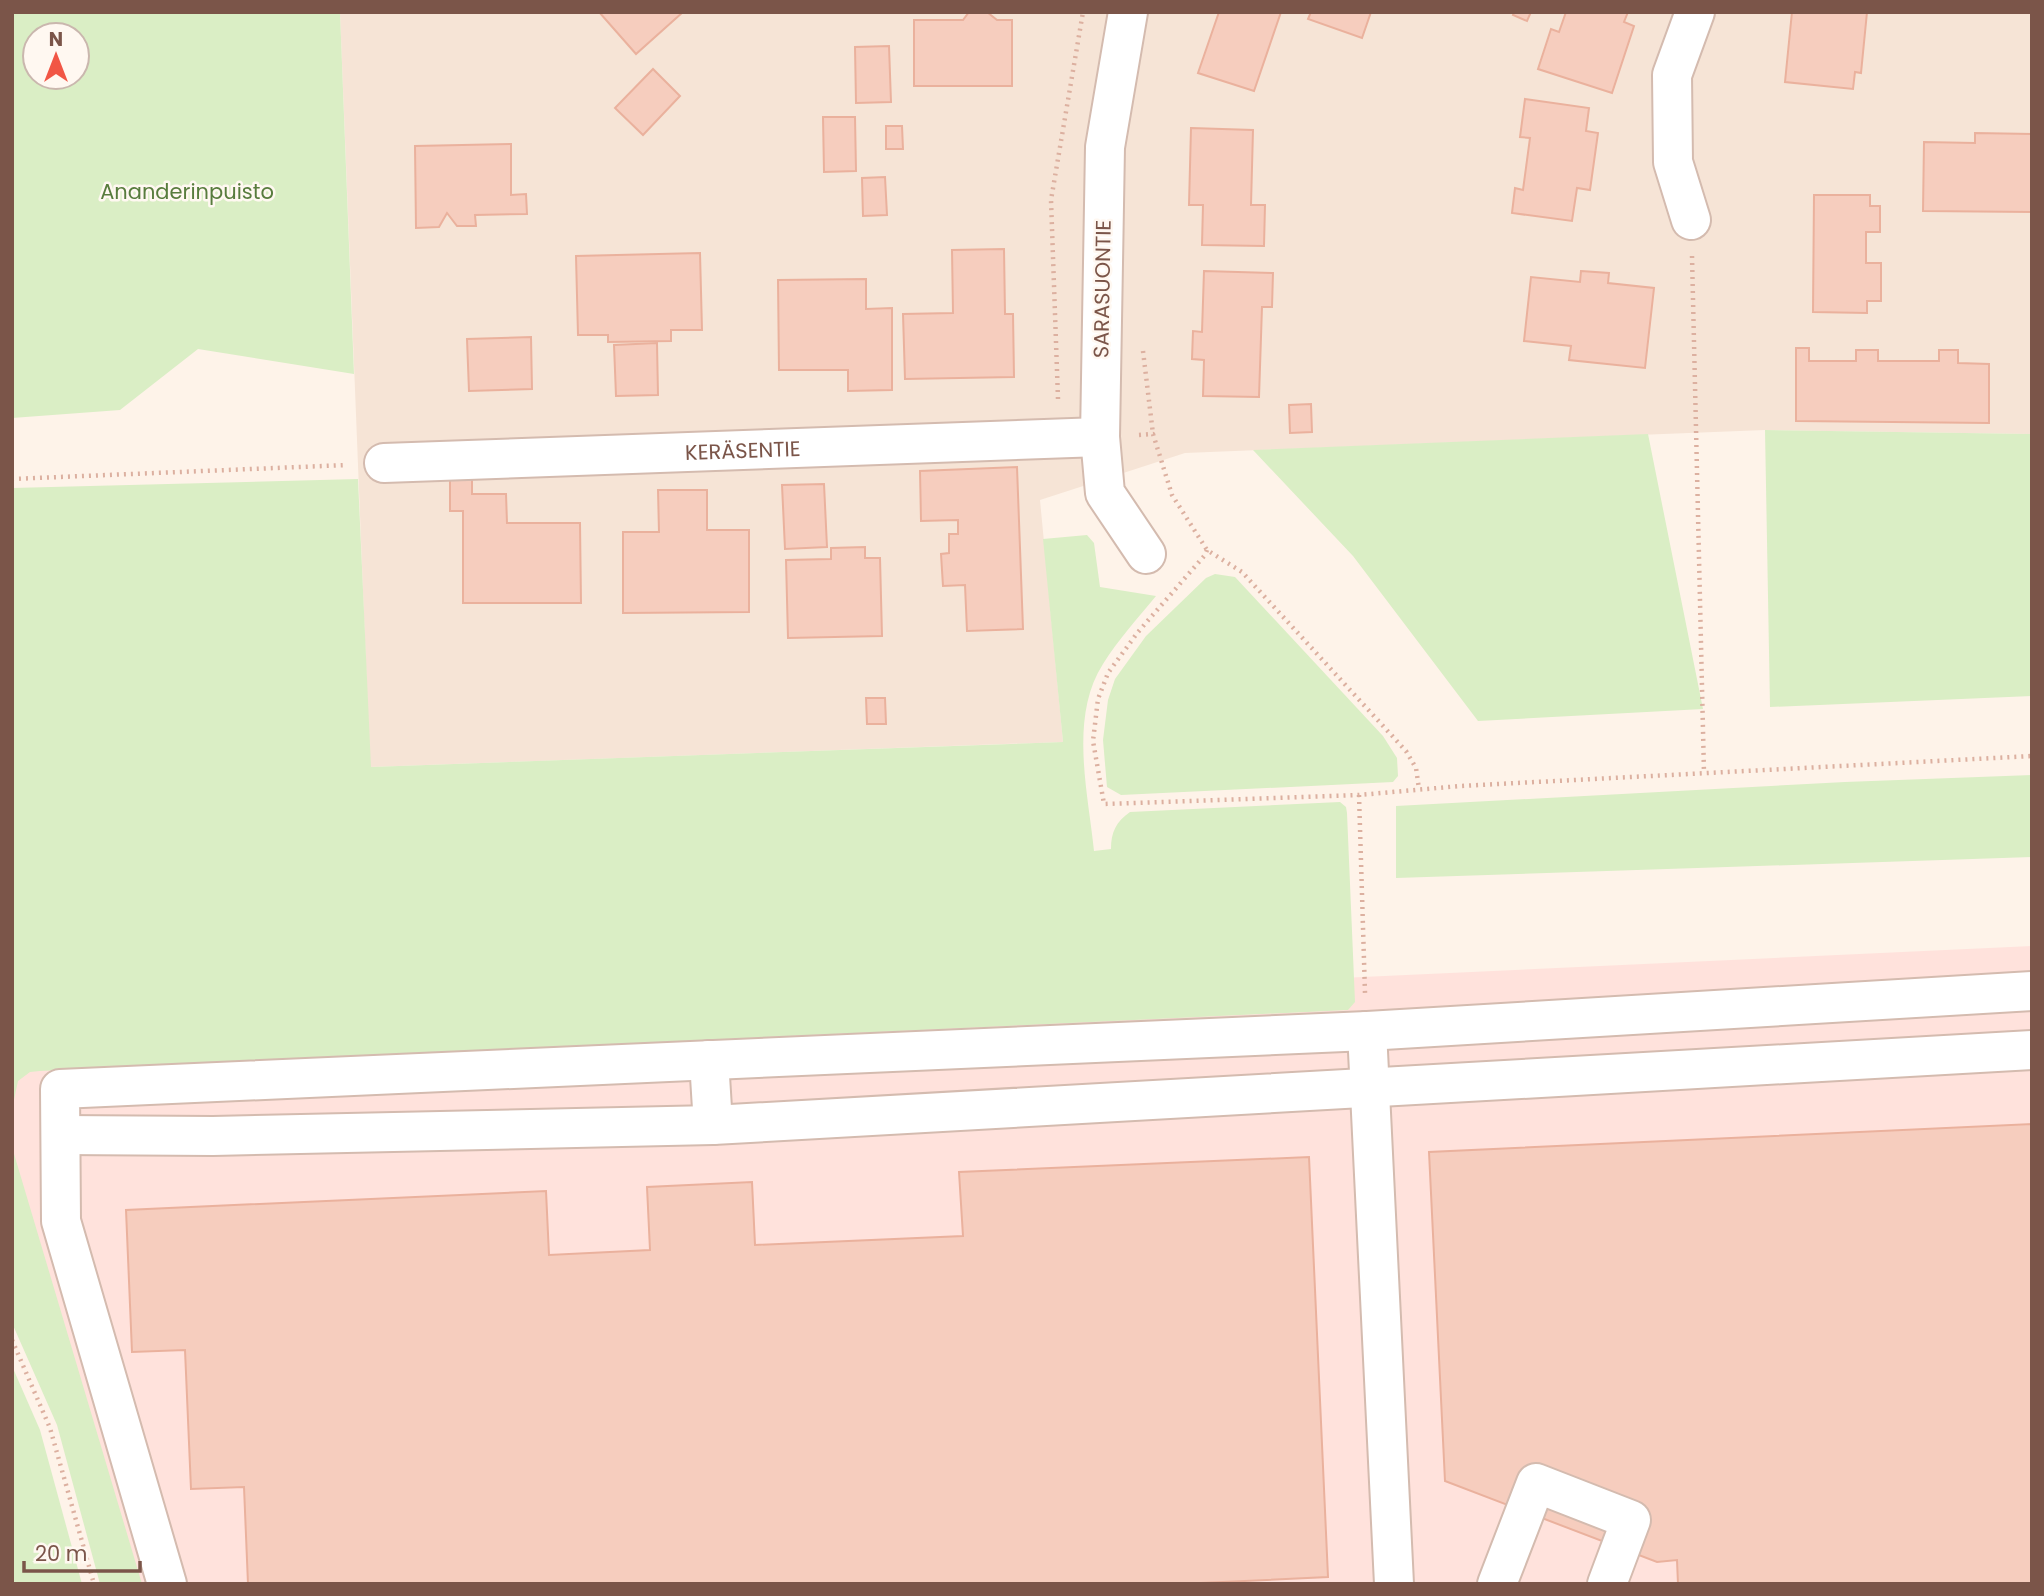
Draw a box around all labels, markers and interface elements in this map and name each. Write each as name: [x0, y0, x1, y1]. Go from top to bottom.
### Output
north arrow: [21, 21, 91, 91]
text: N: [49, 26, 63, 53]
park label: Ananderinpuisto: [100, 177, 274, 206]
street label: SARASUONTIE: [1086, 220, 1118, 358]
street label: KERÄSENTIE: [685, 433, 801, 467]
scale bar: [24, 1530, 140, 1574]
text: 20 m: [35, 1539, 88, 1568]

